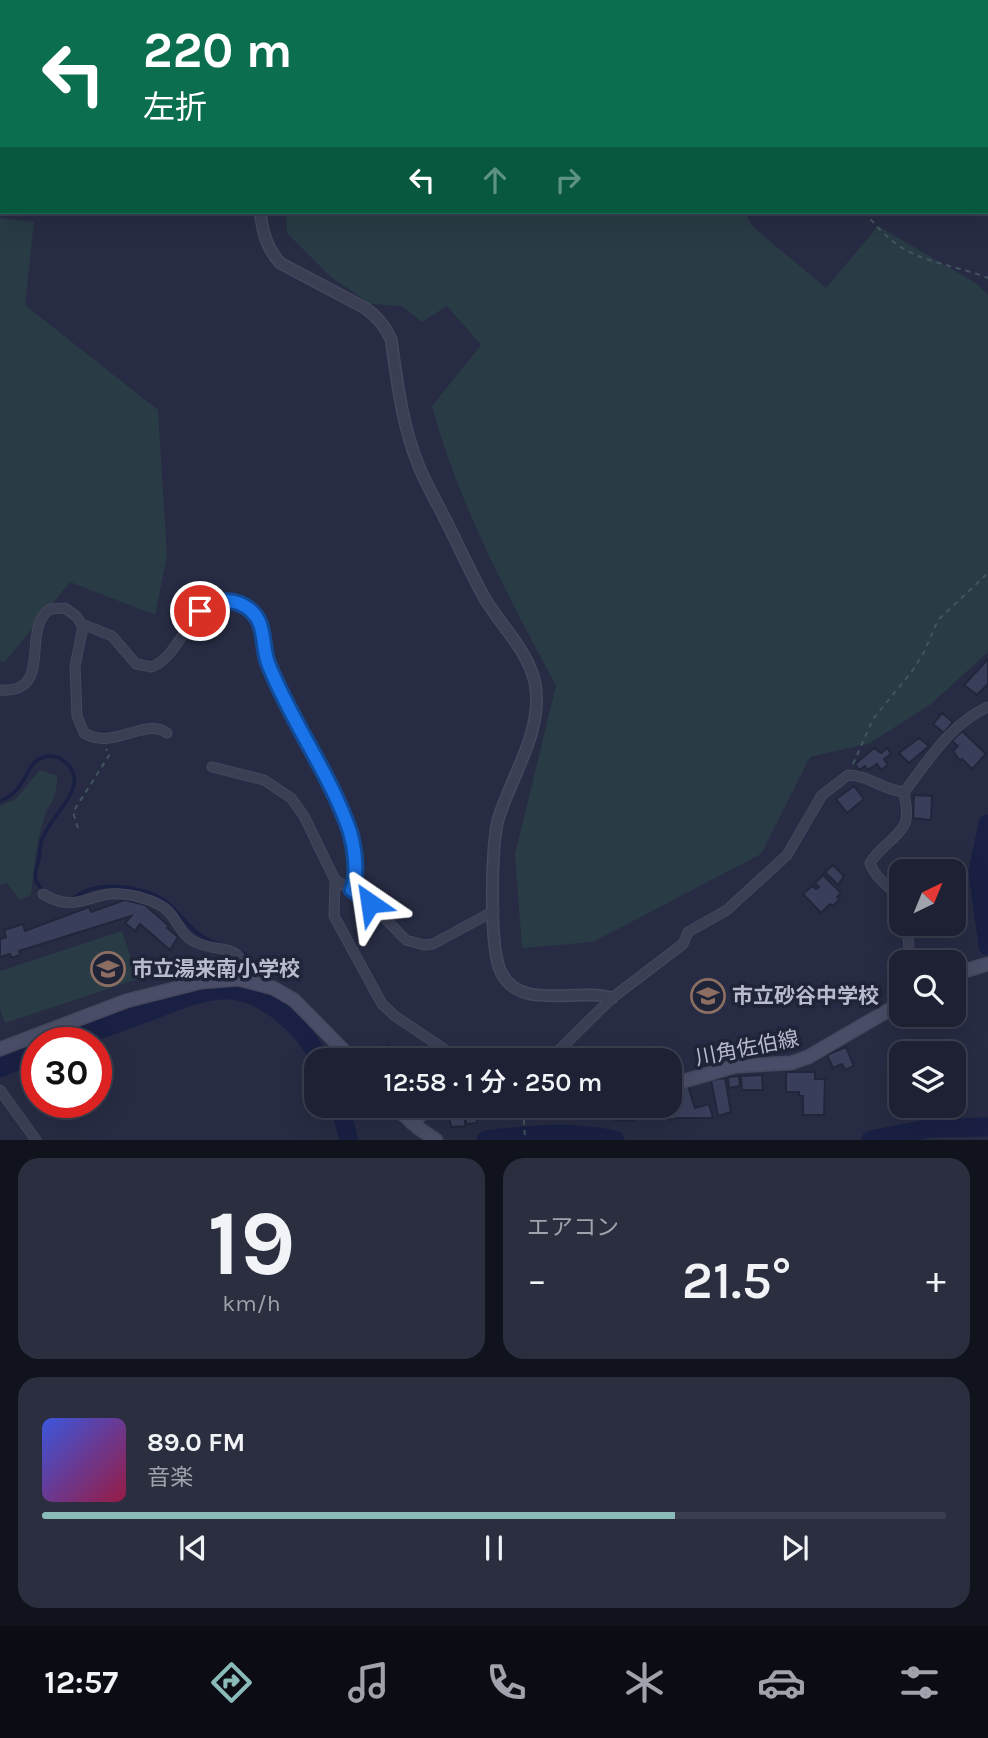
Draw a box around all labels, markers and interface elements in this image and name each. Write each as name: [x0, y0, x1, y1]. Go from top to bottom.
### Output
text: 220 m: [143, 22, 292, 79]
icon: left: [28, 28, 119, 119]
text: 左折: [143, 89, 207, 126]
icon: left: [403, 161, 441, 199]
icon: ahead: [476, 161, 514, 199]
icon: right: [549, 161, 587, 199]
pin: [170, 581, 230, 641]
icon: arrive: [181, 592, 219, 630]
north arrow: [889, 859, 966, 936]
map controls: [889, 859, 966, 1118]
position arrow: [333, 866, 407, 940]
school or university icon: 市立湯来南小学校: [89, 950, 127, 988]
button: search: [889, 950, 966, 1027]
place label: 市立湯来南小学校: [132, 957, 300, 981]
school or university icon: 市立砂谷中学校: [689, 977, 727, 1015]
place label: 市立砂谷中学校: [732, 984, 879, 1008]
street label: 川角佐伯線: [693, 1026, 801, 1070]
speed limit sign: 30: [21, 1027, 112, 1118]
button: layers: [889, 1041, 966, 1118]
text: 12:58 · 1 分 · 250 m: [384, 1067, 602, 1098]
text: 19: [208, 1191, 295, 1297]
text: エアコン: [527, 1214, 619, 1241]
text: 21.5°: [682, 1250, 791, 1311]
text: −: [527, 1258, 547, 1303]
text: +: [926, 1258, 946, 1303]
text: km/h: [222, 1290, 281, 1317]
text: 89.0 FM: [147, 1427, 245, 1458]
text: 音楽: [147, 1464, 193, 1491]
icon: previous: [174, 1529, 212, 1567]
icon: pause: [475, 1529, 513, 1567]
icon: next: [776, 1529, 814, 1567]
icon: directions: [207, 1658, 256, 1707]
icon: music: [344, 1658, 393, 1707]
icon: phone: [482, 1658, 531, 1707]
icon: climate: [620, 1658, 669, 1707]
icon: car: [757, 1658, 806, 1707]
icon: filters: [895, 1658, 944, 1707]
text: 12:57: [44, 1664, 118, 1701]

